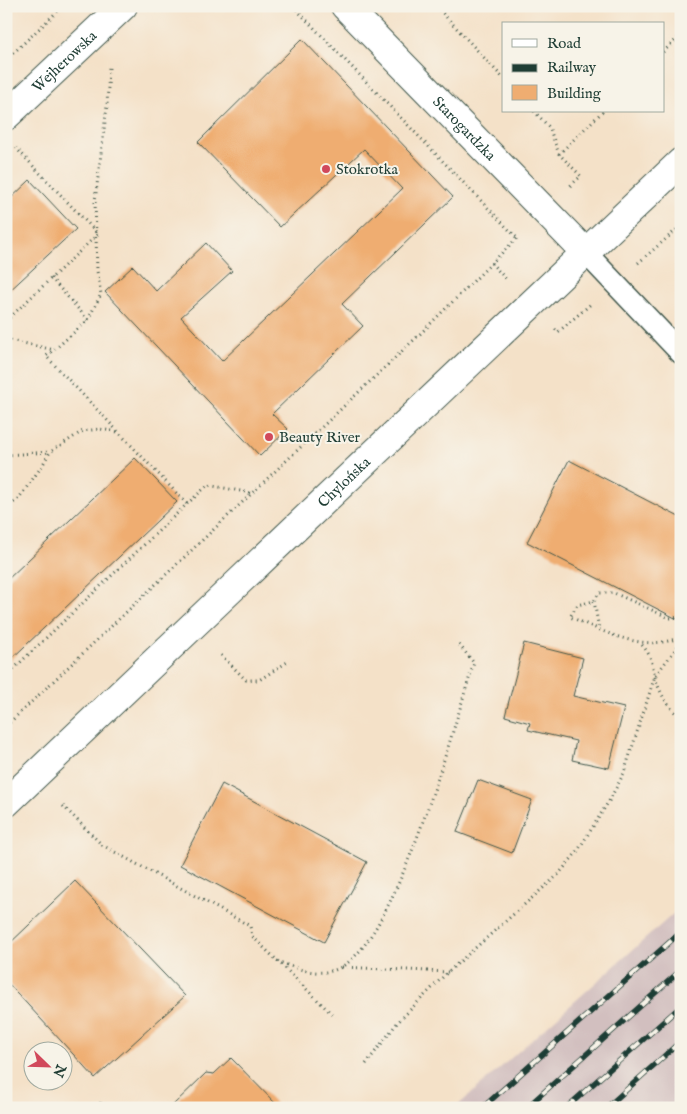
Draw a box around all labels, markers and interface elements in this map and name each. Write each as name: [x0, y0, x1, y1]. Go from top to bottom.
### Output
legend: [502, 22, 664, 112]
street label: Wejherowska: [28, 26, 101, 97]
text: Road: [547, 34, 582, 53]
text: Railway: [547, 58, 597, 77]
text: Building: [547, 84, 602, 103]
street label: Starogardzka: [428, 93, 500, 165]
place label: Stokrotka: [336, 160, 399, 179]
marker: Stokrotka: [320, 163, 332, 175]
place label: Beauty River: [279, 428, 361, 447]
marker: Beauty River: [263, 431, 275, 443]
street label: Chylońska: [314, 453, 375, 512]
north arrow: [22, 1042, 72, 1092]
text: N: [48, 1061, 70, 1080]

